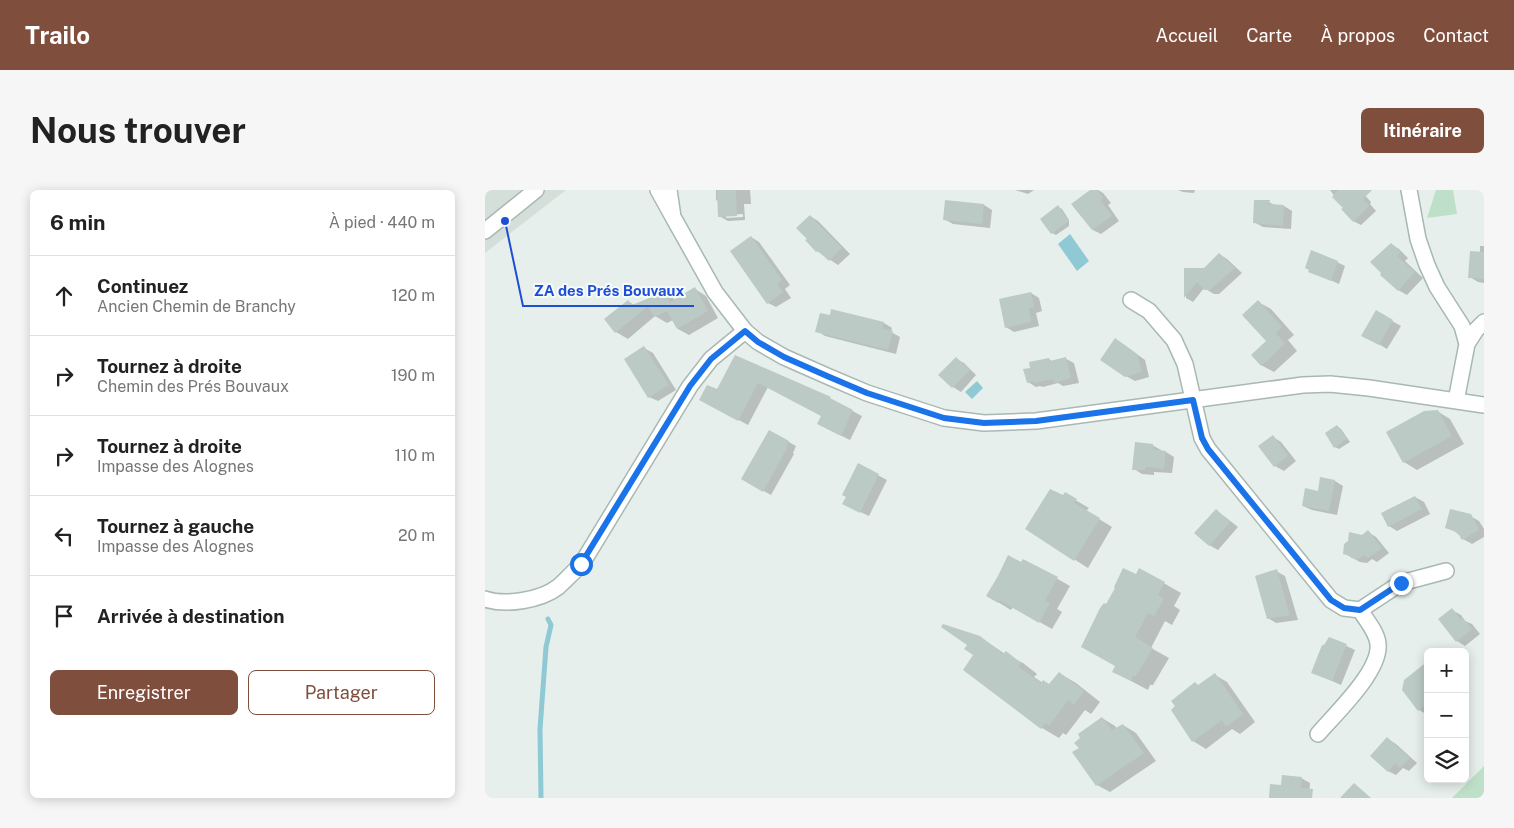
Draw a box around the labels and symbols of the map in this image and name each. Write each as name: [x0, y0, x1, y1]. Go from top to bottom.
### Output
callout: ZA des Prés Bouvaux: [523, 276, 694, 306]
text: ZA des Prés Bouvaux: [534, 282, 685, 299]
route start: [570, 553, 593, 576]
route end: [1390, 572, 1413, 595]

